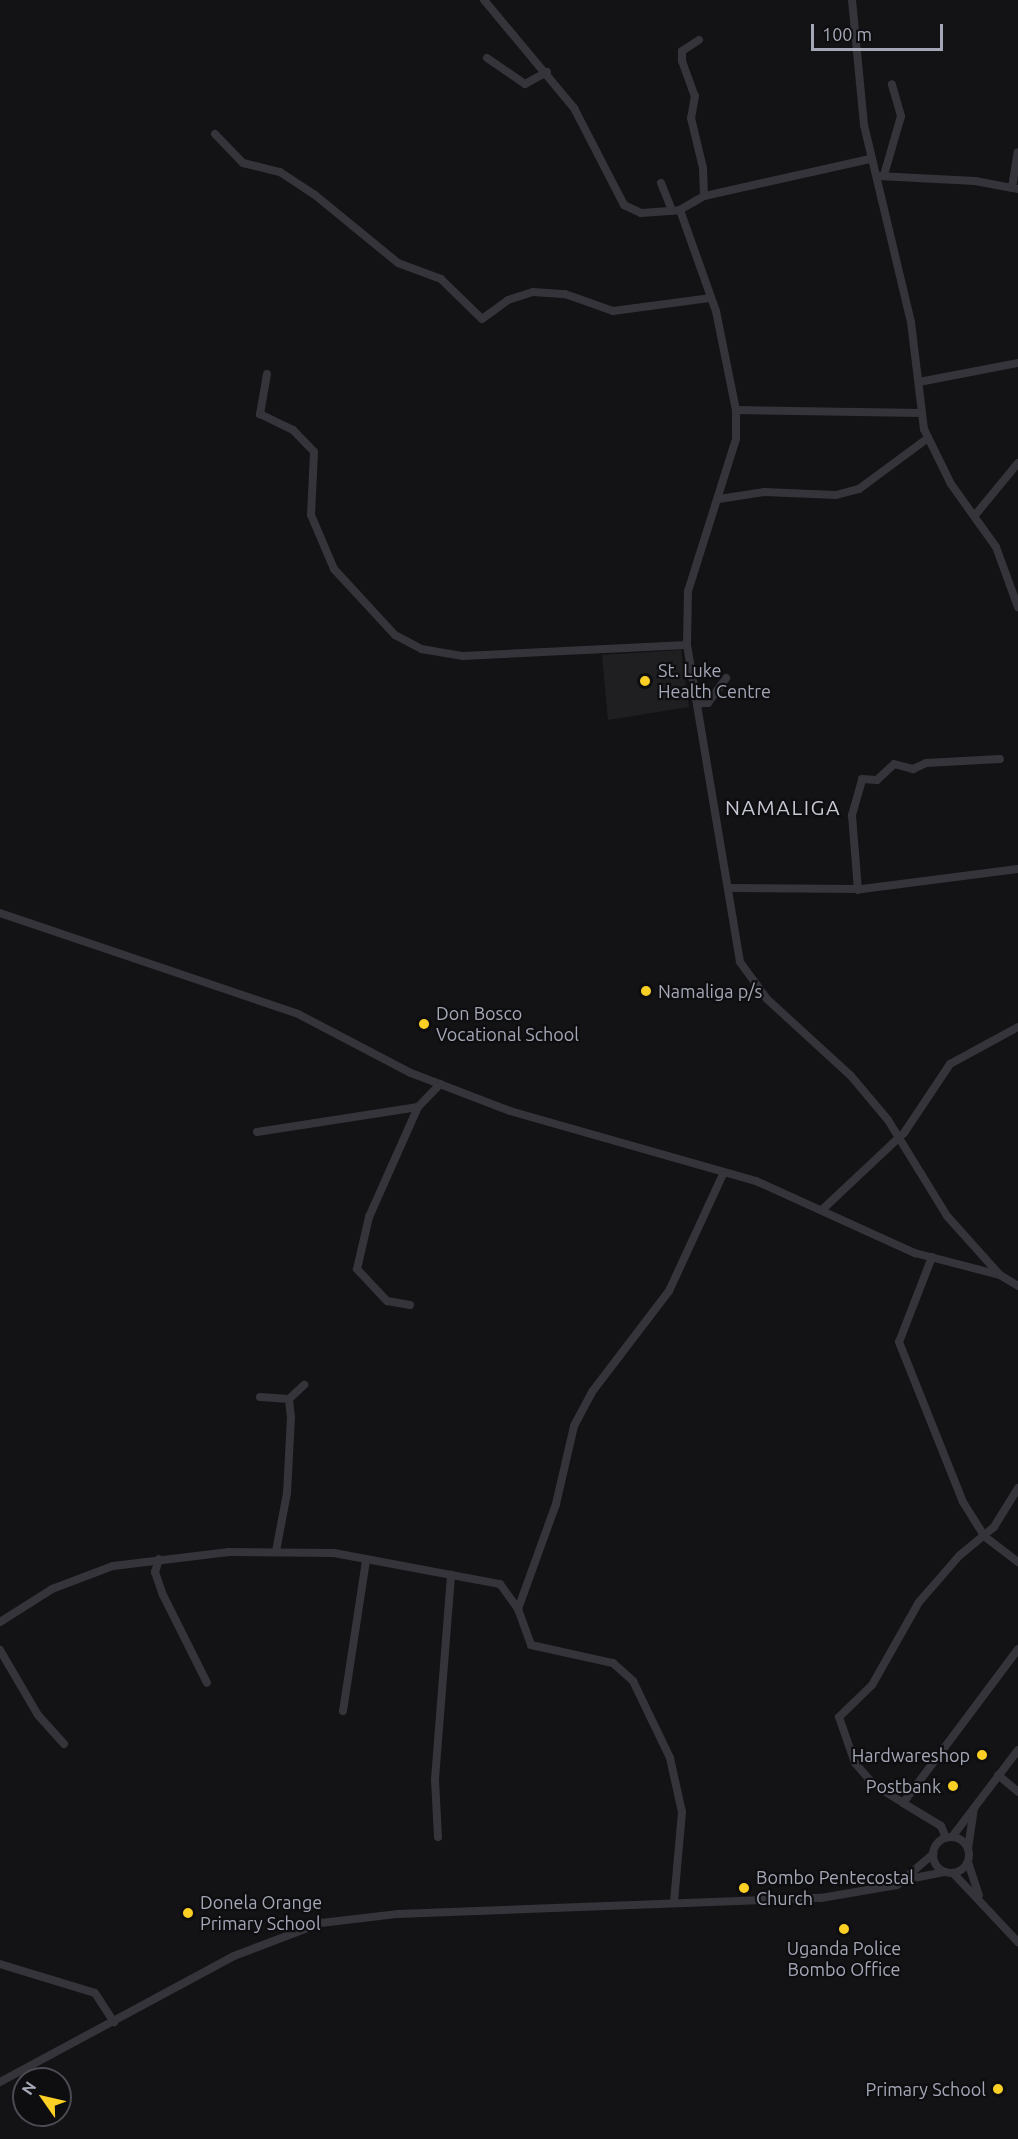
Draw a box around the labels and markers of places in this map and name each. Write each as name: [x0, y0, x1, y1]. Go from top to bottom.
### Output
place label: St. Luke Health Centre: [658, 660, 771, 702]
marker: St. Luke Health Centre: [636, 672, 654, 690]
place label: Namaliga p/s: [658, 980, 762, 1002]
marker: Namaliga p/s: [639, 984, 653, 998]
place label: Don Bosco Vocational School: [436, 1003, 579, 1046]
marker: Don Bosco Vocational School: [417, 1017, 431, 1031]
place label: Hardwareshop: [852, 1744, 970, 1766]
marker: Hardwareshop: [975, 1748, 989, 1762]
place label: Postbank: [866, 1775, 941, 1797]
marker: Postbank: [946, 1779, 960, 1793]
place label: Bombo Pentecostal Church: [756, 1867, 914, 1910]
marker: Bombo Pentecostal Church: [737, 1881, 751, 1895]
place label: Donela Orange Primary School: [200, 1892, 322, 1934]
marker: Donela Orange Primary School: [181, 1906, 195, 1920]
marker: Uganda Police Bombo Office: [837, 1922, 851, 1936]
place label: Uganda Police Bombo Office: [787, 1938, 901, 1980]
place label: Primary School: [865, 2078, 986, 2100]
marker: Primary School: [991, 2082, 1005, 2096]

